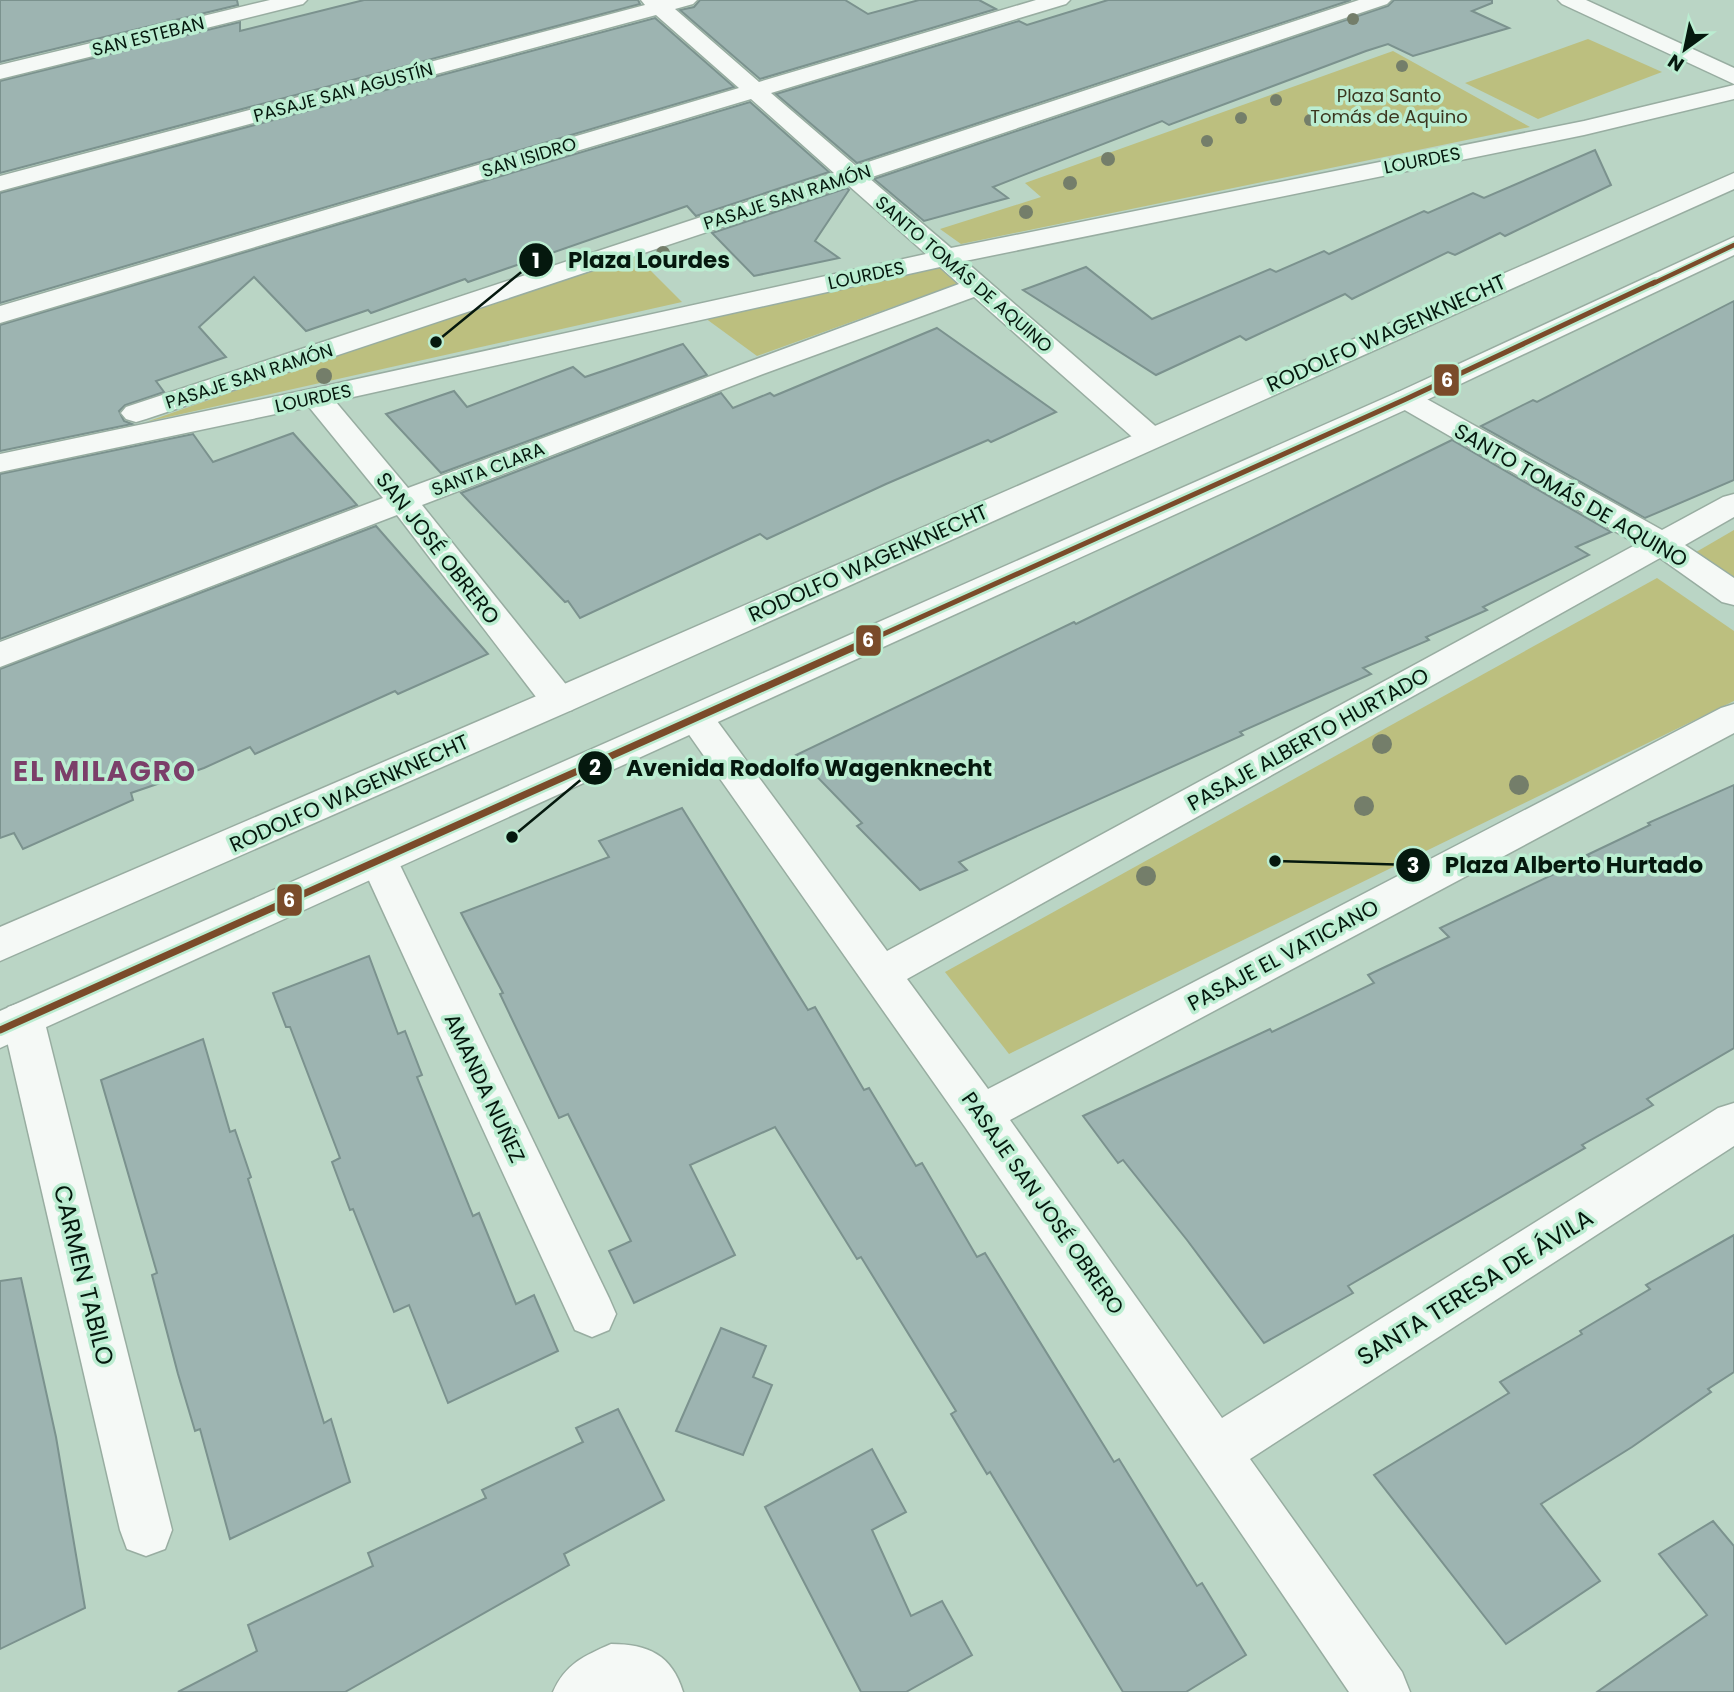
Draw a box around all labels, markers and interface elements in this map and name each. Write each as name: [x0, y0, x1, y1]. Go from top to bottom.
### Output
street label: SAN ESTEBAN: [89, 10, 207, 62]
north arrow: [1650, 14, 1720, 84]
text: N: [1663, 48, 1689, 78]
street label: PASAJE SAN AGUSTÍN: [251, 56, 435, 128]
park label: Plaza Santo Tomás de Aquino: [1310, 83, 1468, 129]
street label: SAN ISIDRO: [479, 131, 579, 183]
street label: LOURDES: [1382, 140, 1462, 180]
street label: PASAJE SAN RAMÓN: [700, 158, 874, 236]
street label: SANTO TOMÁS DE AQUINO: [870, 190, 1058, 358]
callout: Plaza Lourdes: [519, 238, 744, 282]
text: Plaza Lourdes: [568, 244, 730, 276]
text: 1: [532, 246, 540, 275]
street label: LOURDES: [825, 255, 907, 295]
street label: RODOLFO WAGENKNECHT: [1262, 267, 1510, 399]
street label: PASAJE SAN RAMÓN: [162, 337, 336, 415]
line badge: 6: [1433, 363, 1460, 397]
text: 6: [1441, 367, 1453, 394]
street label: LOURDES: [272, 378, 354, 418]
street label: SANTO TOMÁS DE AQUINO: [1449, 416, 1693, 574]
street label: SANTA CLARA: [428, 436, 548, 502]
street label: SAN JOSÉ OBRERO: [370, 466, 506, 630]
street label: RODOLFO WAGENKNECHT: [744, 497, 992, 629]
line badge: 6: [855, 624, 882, 657]
text: 6: [862, 627, 874, 654]
street label: PASAJE ALBERTO HURTADO: [1182, 660, 1434, 818]
street label: RODOLFO WAGENKNECHT: [225, 727, 473, 859]
callout: Avenida Rodolfo Wagenknecht: [577, 746, 1006, 790]
district label: EL MILAGRO: [13, 752, 197, 791]
text: Avenida Rodolfo Wagenknecht: [626, 752, 992, 784]
text: 2: [589, 753, 601, 782]
callout: Plaza Alberto Hurtado: [1395, 843, 1717, 887]
text: Plaza Alberto Hurtado: [1445, 849, 1703, 881]
text: 3: [1407, 851, 1419, 880]
line badge: 6: [276, 883, 303, 917]
text: 6: [283, 887, 295, 914]
street label: PASAJE EL VATICANO: [1182, 892, 1384, 1018]
street label: AMANDA NUÑEZ: [438, 1009, 532, 1167]
street label: PASAJE SAN JOSÉ OBRERO: [955, 1086, 1131, 1320]
street label: CARMEN TABILO: [46, 1181, 122, 1369]
street label: SANTA TERESA DE ÁVILA: [1351, 1201, 1599, 1373]

